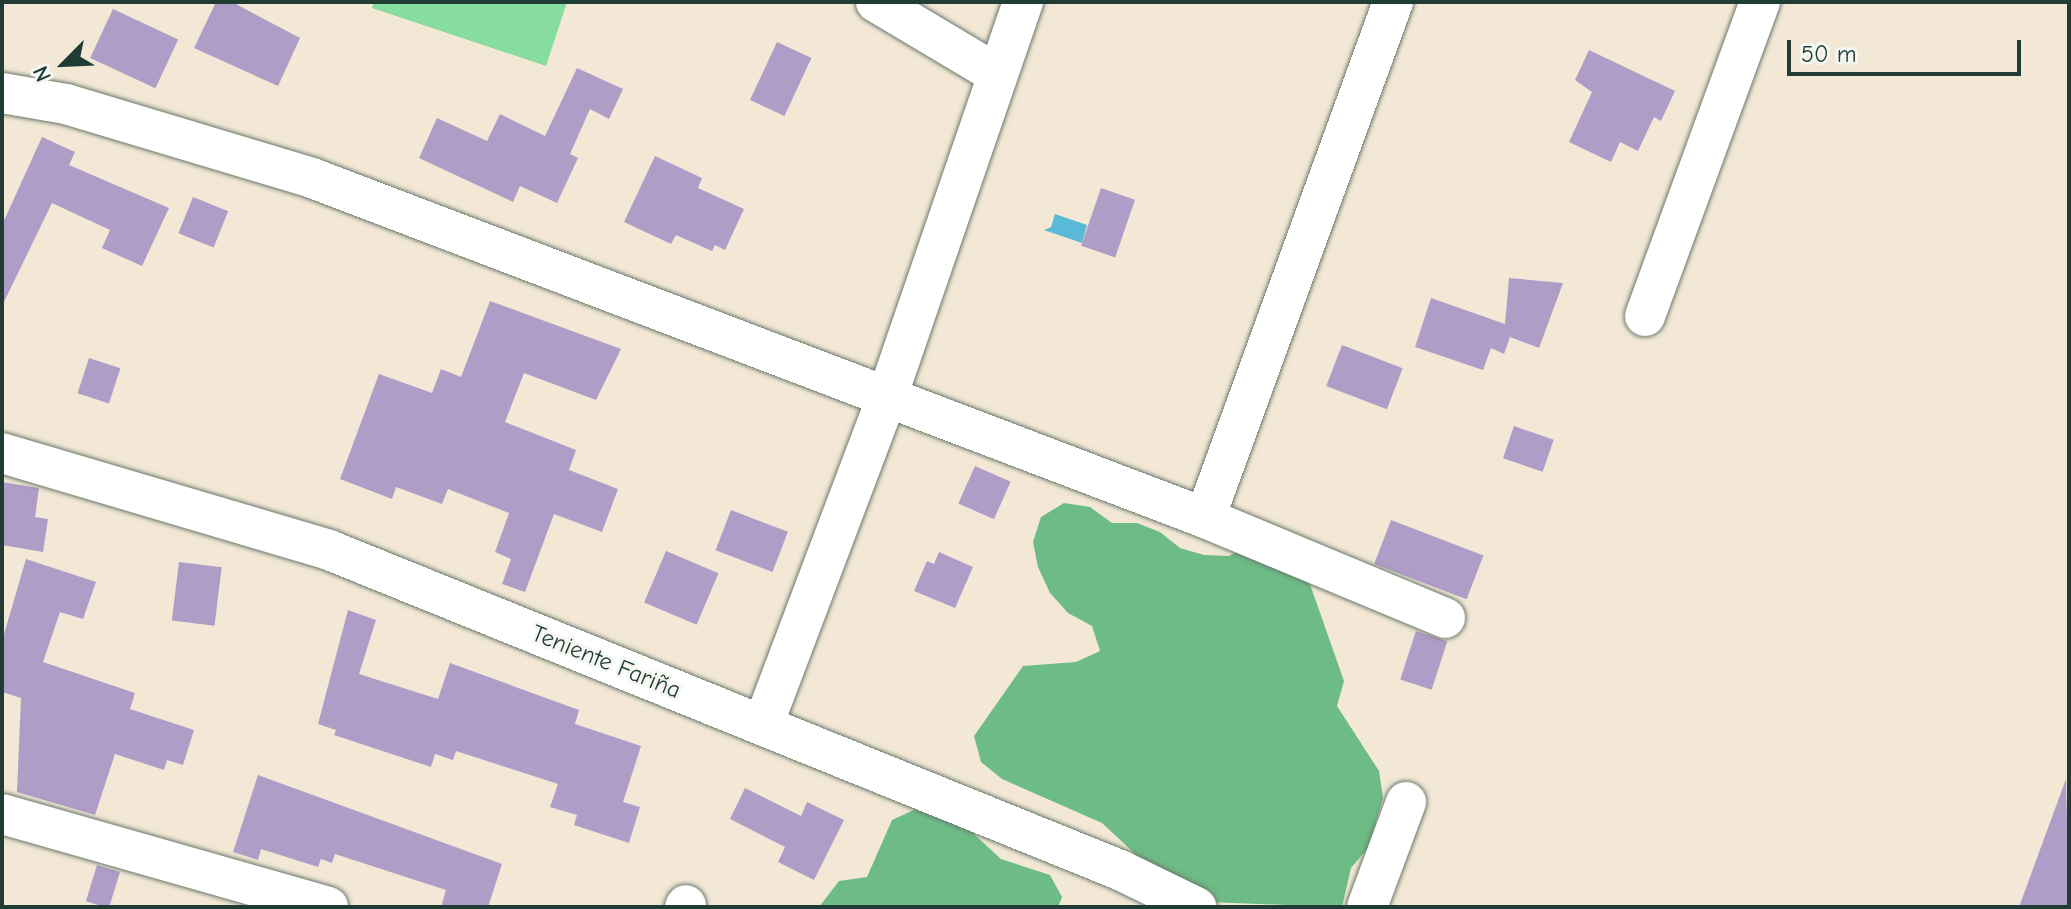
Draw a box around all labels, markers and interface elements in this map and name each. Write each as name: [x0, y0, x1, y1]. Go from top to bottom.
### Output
north arrow: [24, 24, 104, 104]
scale bar: [1791, 24, 2025, 74]
text: 50 m: [1801, 40, 1857, 68]
text: N: [27, 62, 57, 86]
street label: Teniente Fariña: [527, 619, 685, 705]

